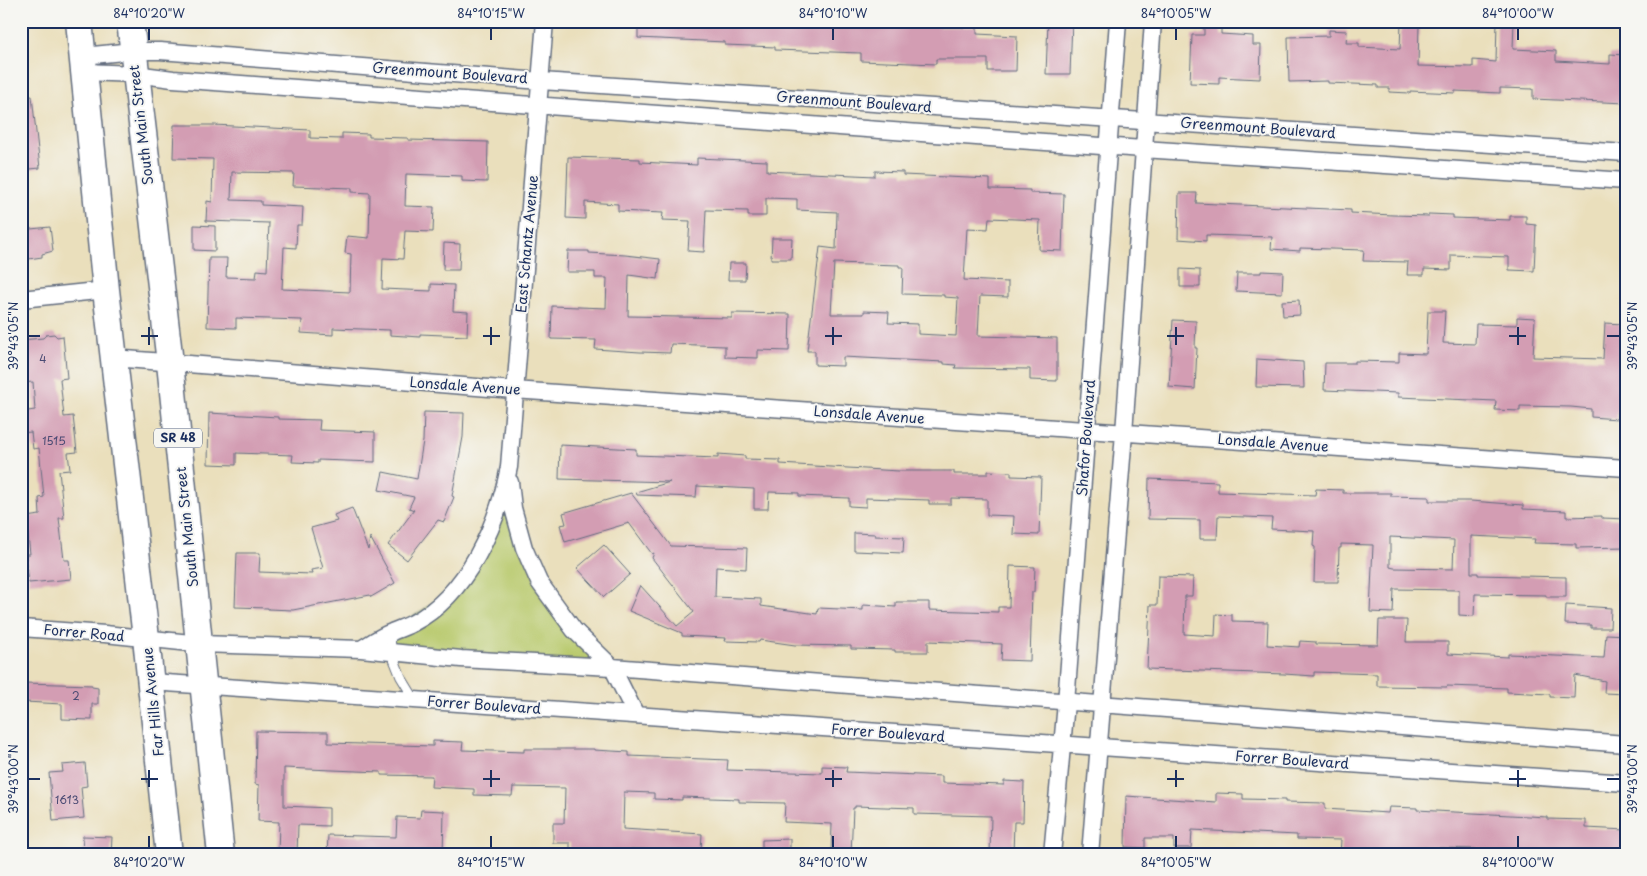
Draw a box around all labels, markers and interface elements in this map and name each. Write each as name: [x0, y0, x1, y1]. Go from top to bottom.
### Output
text: 84°10'20"W: [113, 4, 185, 22]
text: 84°10'15"W: [457, 4, 526, 22]
text: 84°10'10"W: [799, 4, 868, 22]
text: 84°10'05"W: [1141, 4, 1212, 22]
text: 84°10'00"W: [1482, 4, 1555, 22]
street label: Greenmount Boulevard: [372, 57, 529, 88]
street label: South Main Street: [123, 63, 158, 186]
street label: Greenmount Boulevard: [776, 86, 933, 117]
street label: Greenmount Boulevard: [1180, 112, 1337, 143]
street label: East Schantz Avenue: [510, 174, 543, 314]
text: 39°43'05"N: [4, 302, 22, 370]
text: 39°43'05"N: [1623, 302, 1641, 370]
house number: 4: [39, 350, 47, 367]
street label: Lonsdale Avenue: [409, 371, 521, 400]
street label: Shafor Boulevard: [1071, 378, 1100, 497]
street label: Lonsdale Avenue: [813, 400, 925, 429]
road number: SR 48: [154, 428, 202, 448]
street label: Lonsdale Avenue: [1217, 428, 1329, 457]
house number: 1515: [42, 432, 66, 449]
street label: South Main Street: [170, 465, 203, 588]
street label: Forrer Road: [43, 619, 125, 647]
street label: Far Hills Avenue: [136, 646, 169, 758]
house number: 2: [72, 687, 80, 704]
street label: Forrer Boulevard: [426, 690, 542, 719]
street label: Forrer Boulevard: [830, 718, 946, 747]
text: 39°43'00"N: [4, 744, 22, 814]
text: 39°43'00"N: [1623, 744, 1641, 814]
street label: Forrer Boulevard: [1234, 745, 1350, 774]
house number: 1613: [55, 791, 79, 808]
text: 84°10'20"W: [113, 853, 185, 871]
text: 84°10'15"W: [457, 853, 526, 871]
text: 84°10'10"W: [799, 853, 868, 871]
text: 84°10'05"W: [1141, 853, 1212, 871]
text: 84°10'00"W: [1482, 853, 1555, 871]

